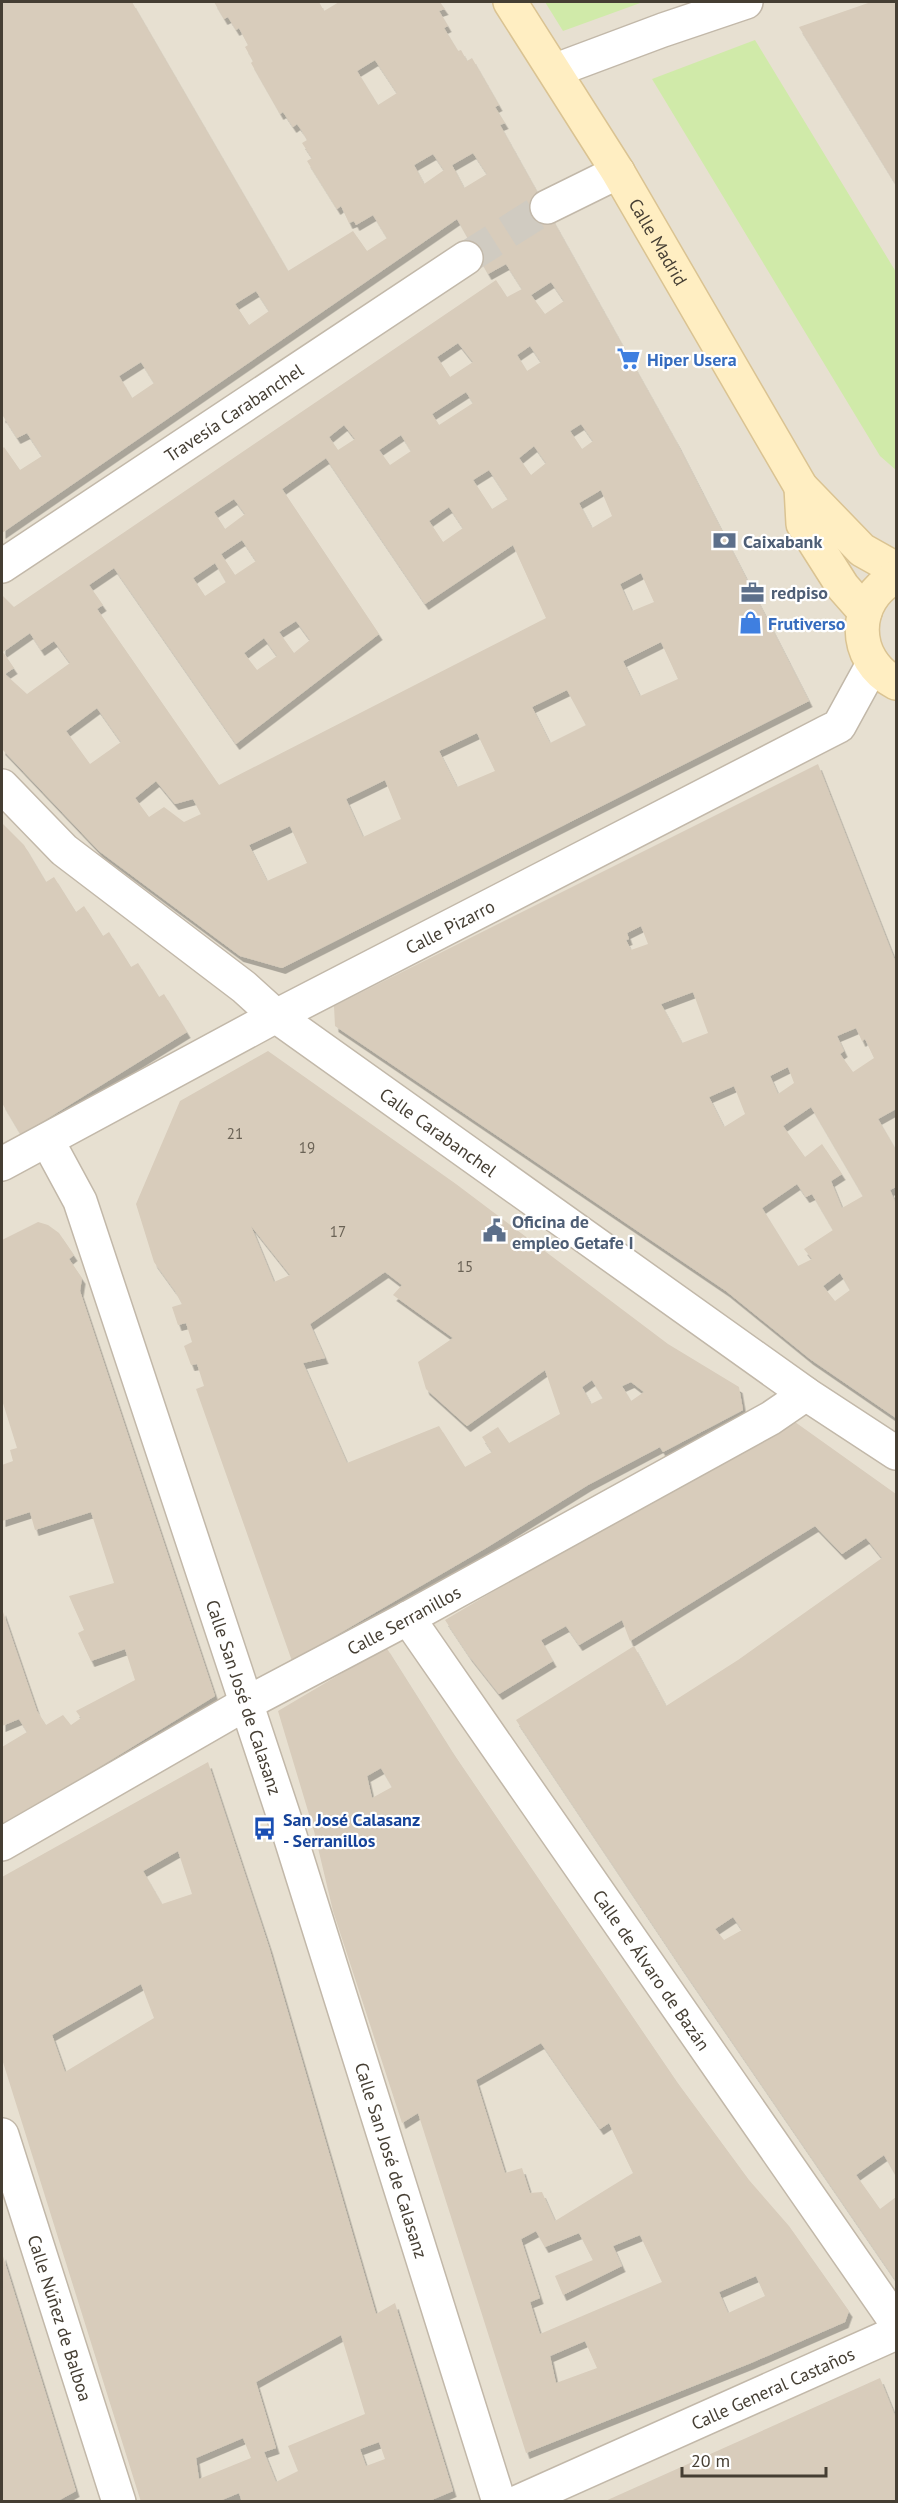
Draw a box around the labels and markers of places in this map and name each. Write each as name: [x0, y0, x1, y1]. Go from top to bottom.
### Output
supermarket icon: Hiper Usera: [616, 346, 642, 372]
place label: Hiper Usera: [647, 348, 737, 371]
bank icon: Caixabank: [712, 528, 738, 554]
place label: Caixabank: [743, 530, 822, 553]
office icon: redpiso: [740, 579, 766, 605]
place label: redpiso: [771, 581, 828, 604]
shop icon: Frutiverso: [737, 610, 763, 636]
place label: Frutiverso: [768, 612, 846, 635]
place label: Oficina de empleo Getafe I: [512, 1210, 634, 1254]
public building icon: Oficina de empleo Getafe I: [481, 1218, 507, 1244]
place label: San José Calasanz - Serranillos: [283, 1808, 420, 1852]
bus stop icon: San José Calasanz - Serranillos: [252, 1816, 278, 1842]

